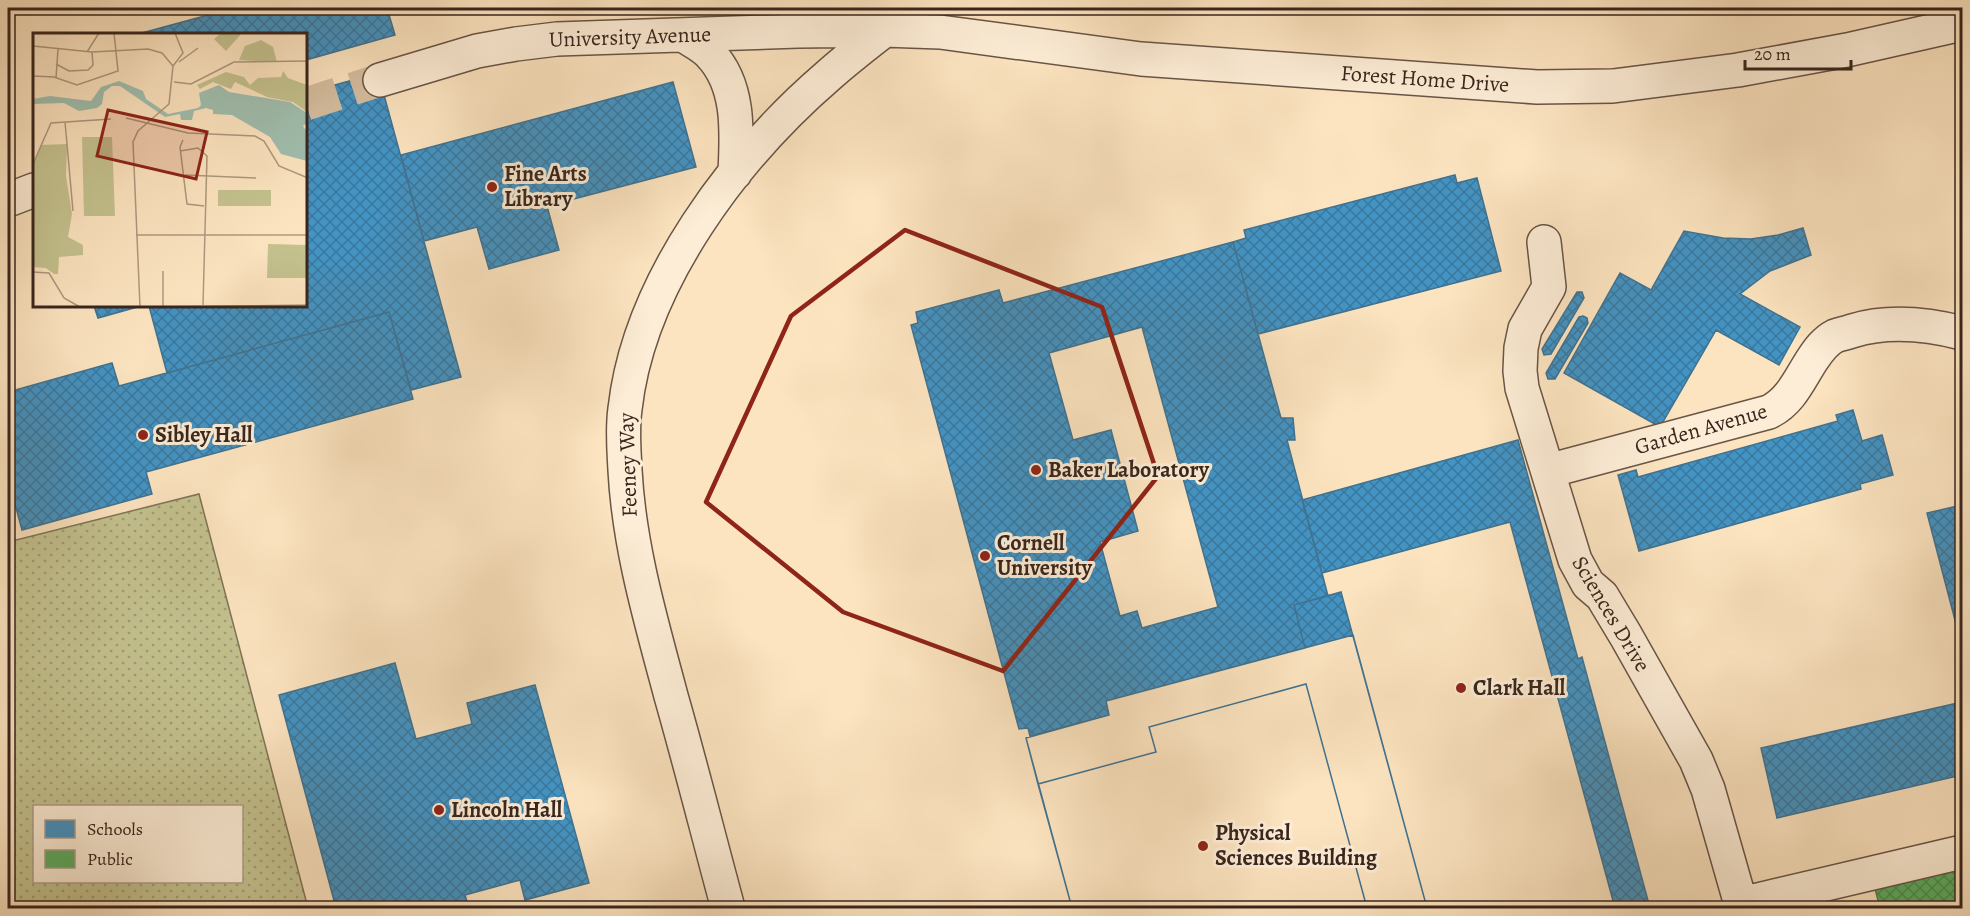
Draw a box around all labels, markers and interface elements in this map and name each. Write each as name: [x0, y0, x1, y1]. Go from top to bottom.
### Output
street label: University Avenue: [548, 19, 712, 55]
inset map: [33, 33, 308, 308]
scale bar: [1745, 33, 1852, 71]
text: 20 m: [1754, 42, 1791, 66]
street label: Forest Home Drive: [1340, 58, 1510, 100]
place label: Fine Arts Library: [504, 159, 587, 214]
marker: Fine Arts Library: [485, 180, 499, 194]
street label: Garden Avenue: [1631, 396, 1771, 462]
street label: Feeney Way: [611, 412, 645, 518]
place label: Sibley Hall: [155, 420, 253, 450]
marker: Sibley Hall: [136, 428, 150, 442]
place label: Baker Laboratory: [1048, 455, 1210, 485]
marker: Baker Laboratory: [1029, 463, 1043, 477]
place label: Cornell University: [997, 528, 1093, 583]
marker: Cornell University: [978, 549, 992, 563]
street label: Sciences Drive: [1565, 551, 1657, 677]
place label: Clark Hall: [1473, 673, 1566, 703]
marker: Clark Hall: [1454, 681, 1468, 695]
place label: Lincoln Hall: [451, 795, 562, 825]
marker: Lincoln Hall: [432, 803, 446, 817]
legend: [33, 805, 243, 883]
text: Schools: [87, 817, 143, 841]
place label: Physical Sciences Building: [1215, 818, 1378, 873]
marker: Physical Sciences Building: [1196, 839, 1210, 853]
text: Public: [87, 847, 133, 871]

